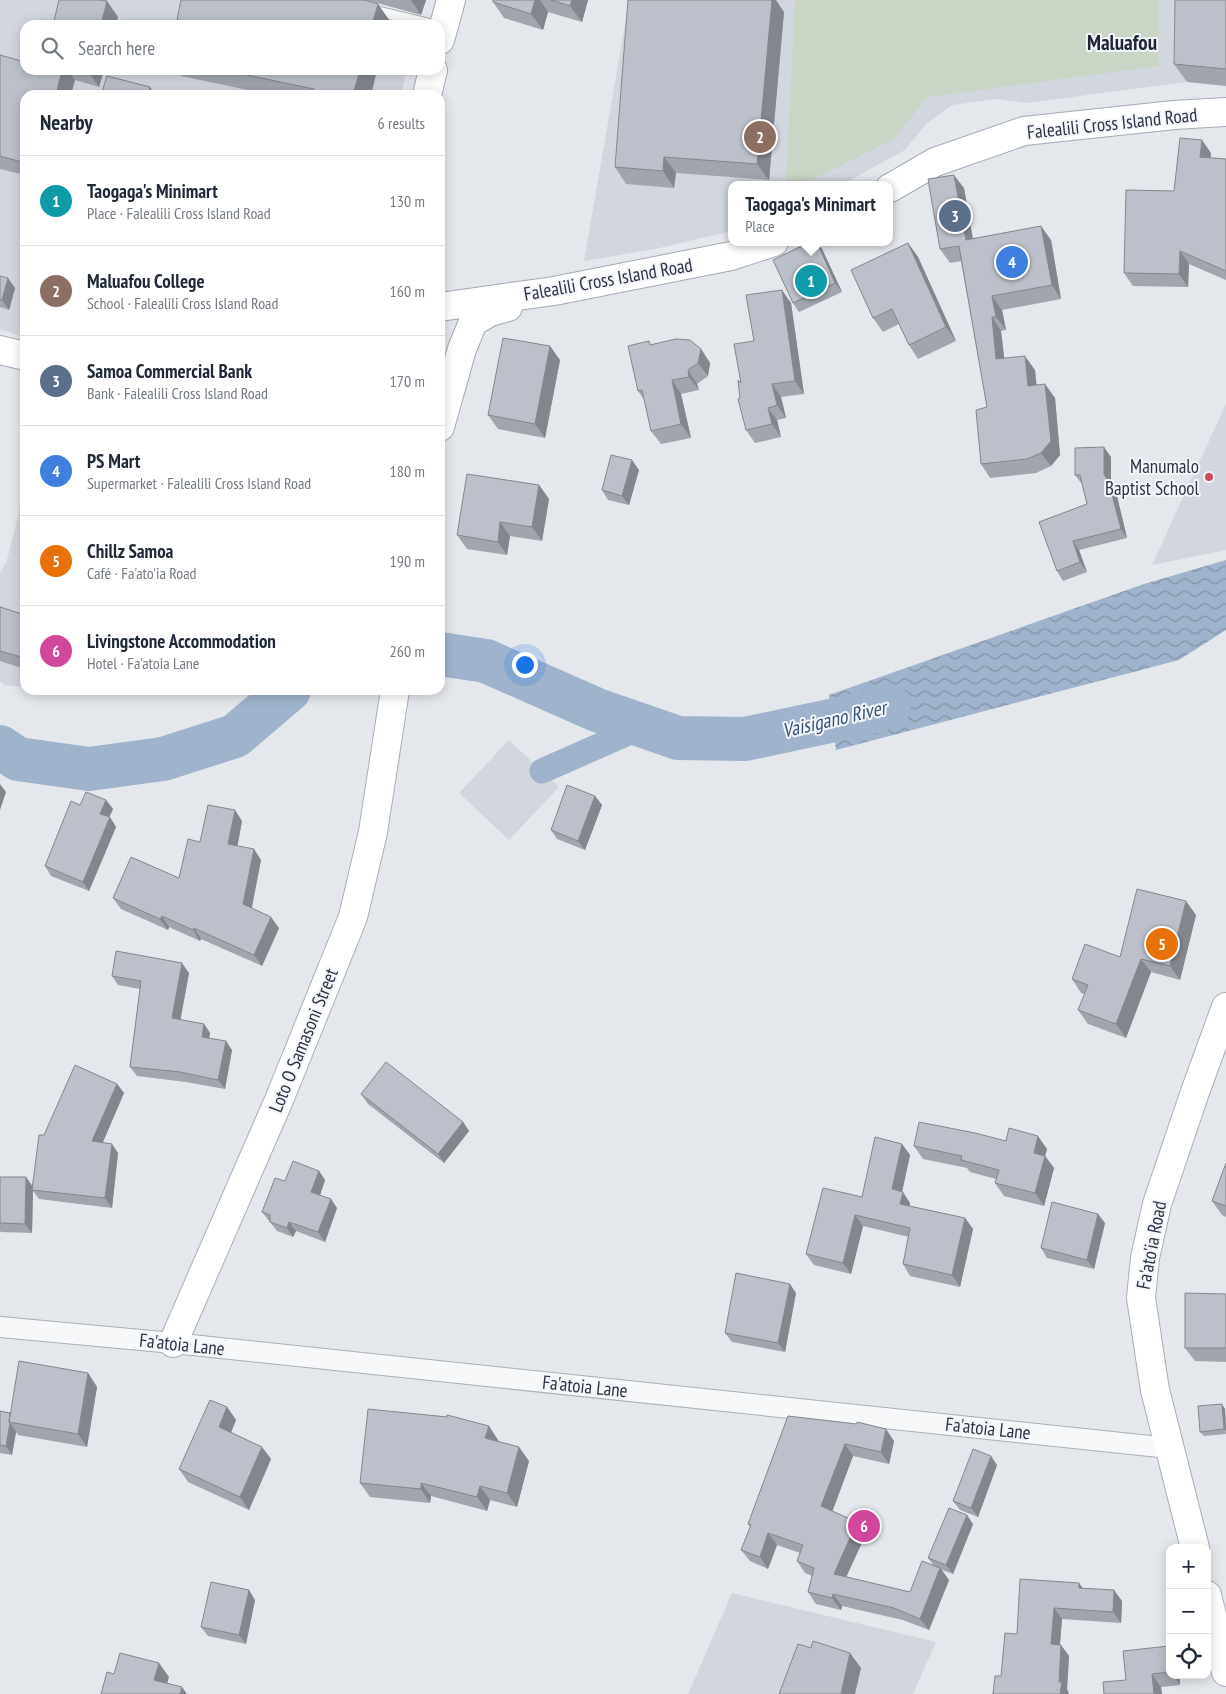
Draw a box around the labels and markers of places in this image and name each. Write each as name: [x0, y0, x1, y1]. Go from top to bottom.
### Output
pin: 2: [744, 118, 776, 156]
pin: 3: [939, 197, 971, 235]
pin: 4: [996, 243, 1028, 281]
pin: 1: [795, 262, 827, 300]
place label: Manumalo Baptist School: [1105, 454, 1200, 500]
marker: Manumalo Baptist School: [1203, 471, 1215, 483]
pin: 5: [1146, 925, 1178, 963]
pin: 6: [848, 1507, 880, 1545]

